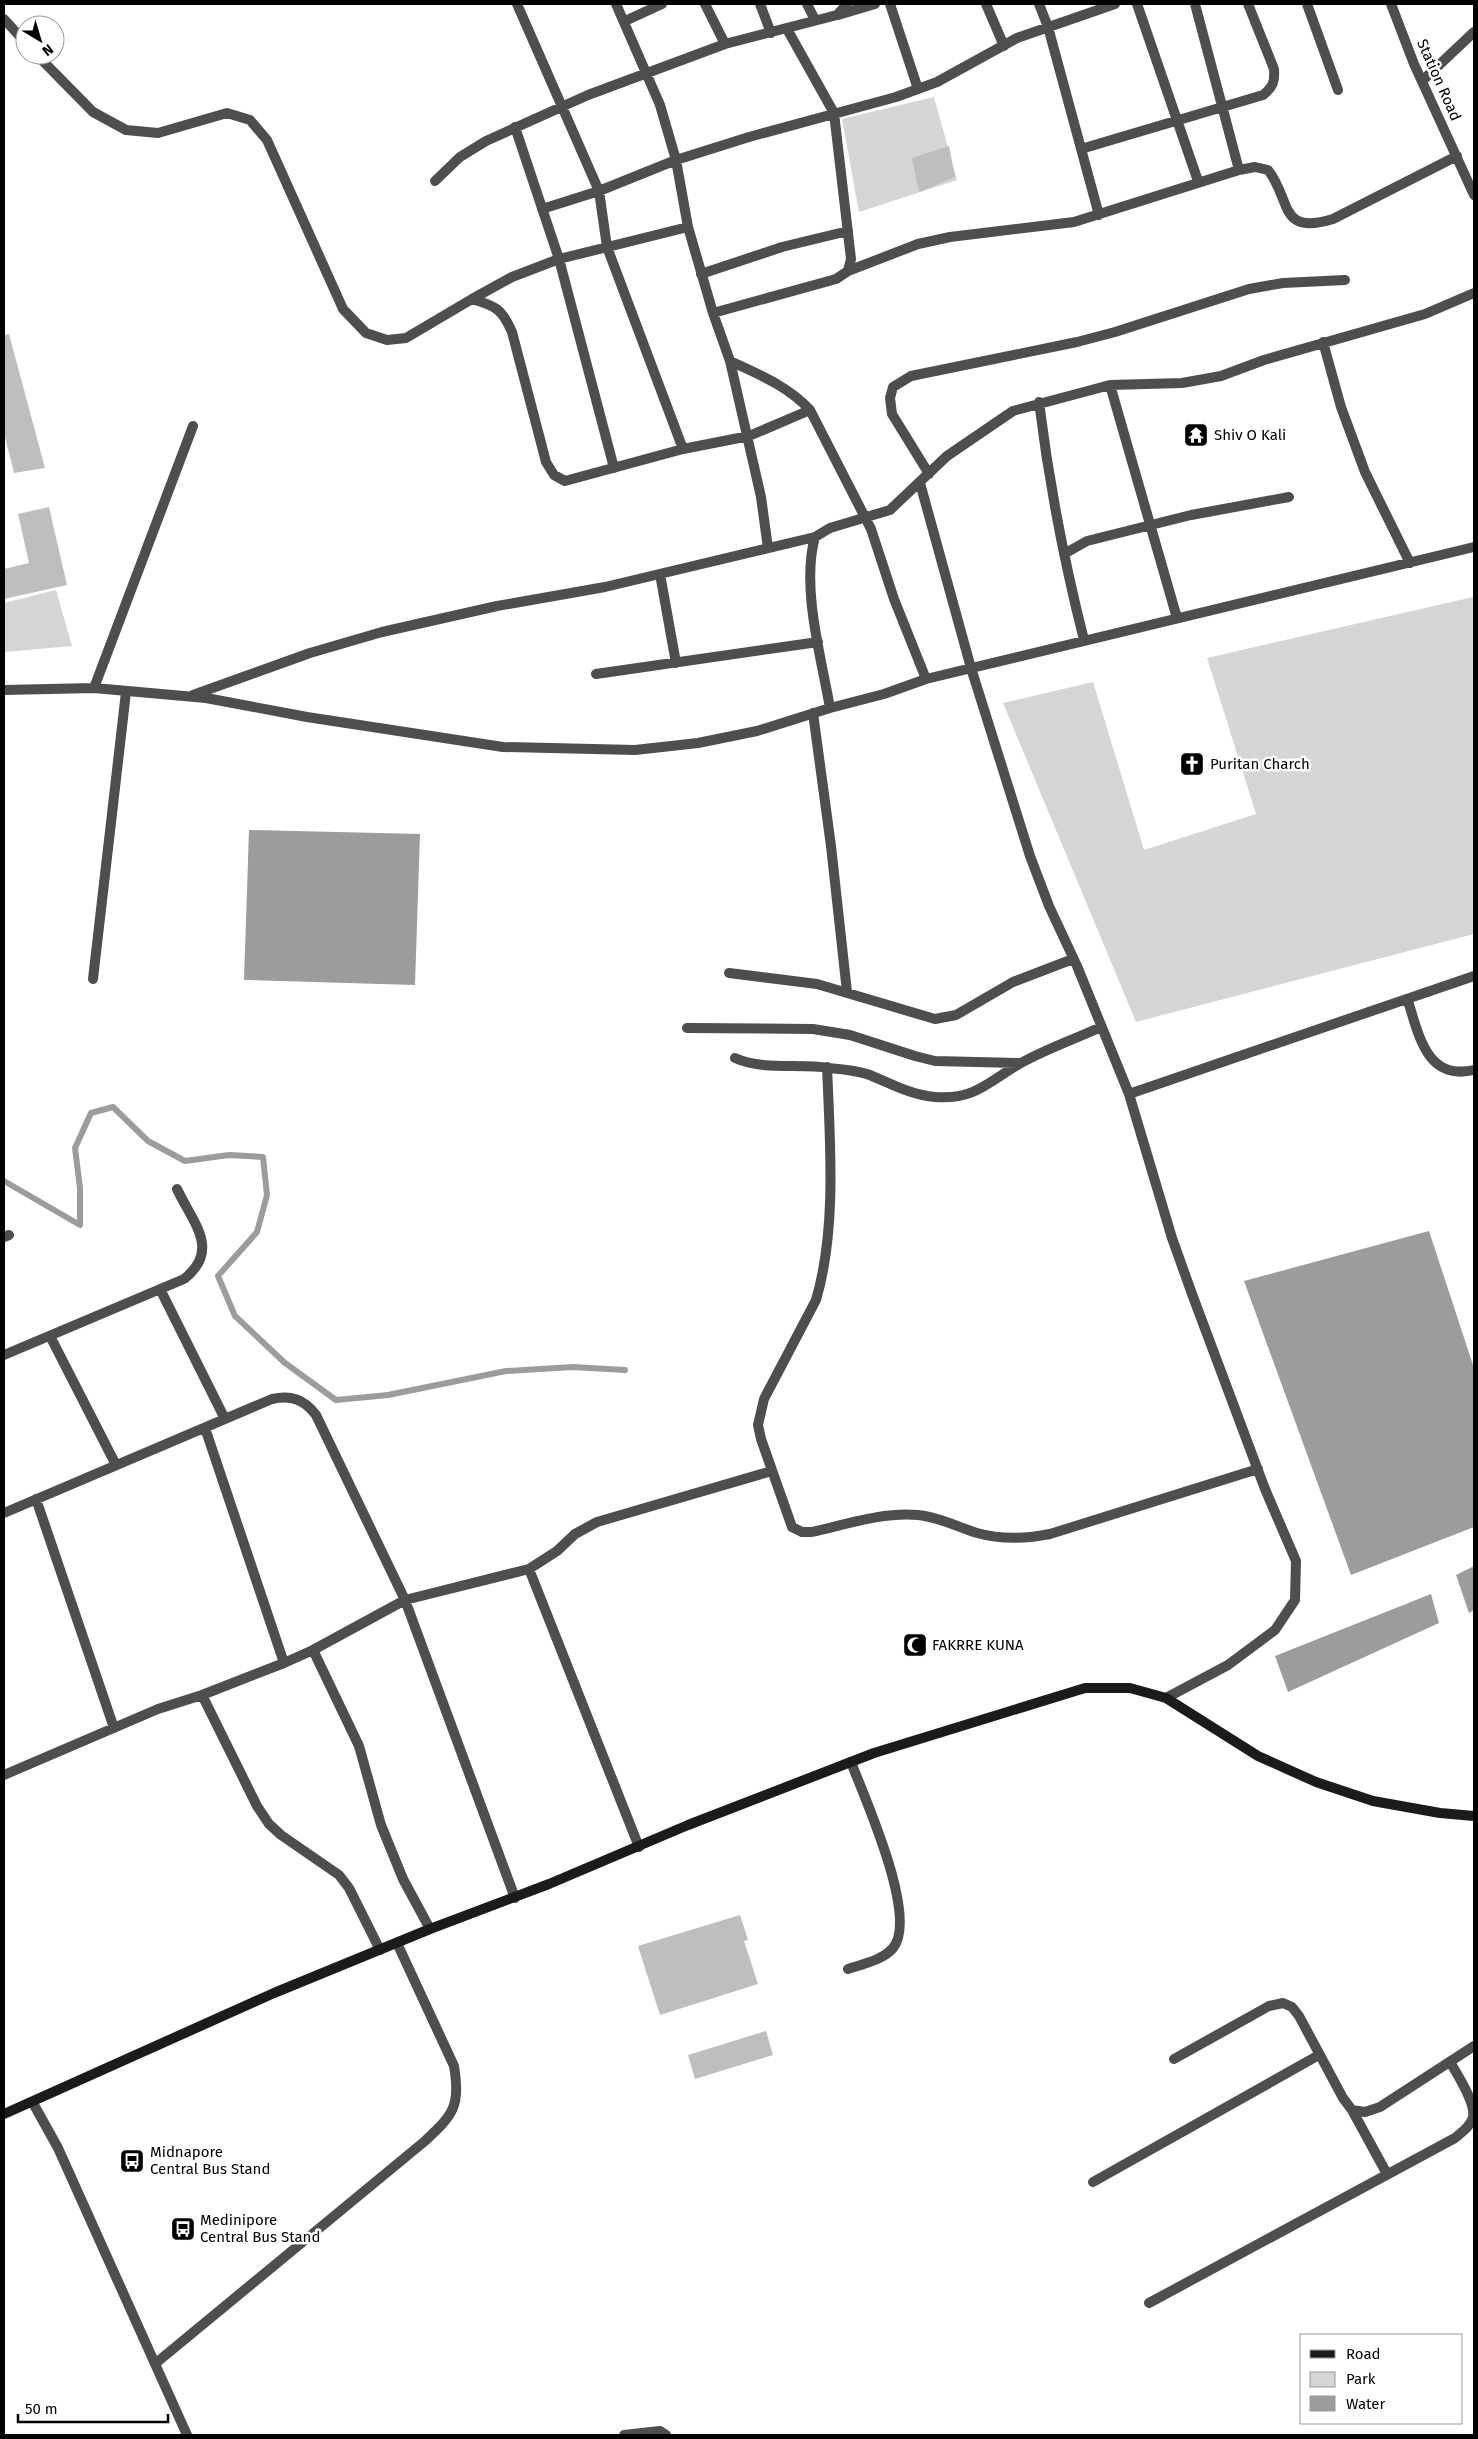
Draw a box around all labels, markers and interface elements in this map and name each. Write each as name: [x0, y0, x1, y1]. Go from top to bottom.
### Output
north arrow: [15, 15, 65, 65]
street label: Station Road: [1413, 36, 1465, 124]
text: N: [39, 40, 57, 59]
temple icon: Shiv O Kali: [1183, 422, 1209, 448]
place label: Shiv O Kali: [1214, 426, 1286, 444]
church icon: Puritan Charch: [1179, 751, 1205, 777]
place label: Puritan Charch: [1210, 755, 1310, 773]
mosque icon: FAKRRE KUNA: [902, 1632, 928, 1658]
place label: FAKRRE KUNA: [932, 1636, 1024, 1654]
place label: Midnapore Central Bus Stand: [150, 2143, 270, 2178]
bus stop icon: Midnapore Central Bus Stand: [119, 2148, 145, 2174]
place label: Medinipore Central Bus Stand: [200, 2211, 320, 2246]
bus stop icon: Medinipore Central Bus Stand: [170, 2216, 196, 2242]
legend: [1300, 2334, 1463, 2424]
text: Road: [1346, 2345, 1381, 2363]
text: Park: [1346, 2370, 1376, 2388]
scale bar: [18, 2392, 168, 2424]
text: Water: [1346, 2395, 1385, 2413]
text: 50 m: [25, 2400, 58, 2418]

